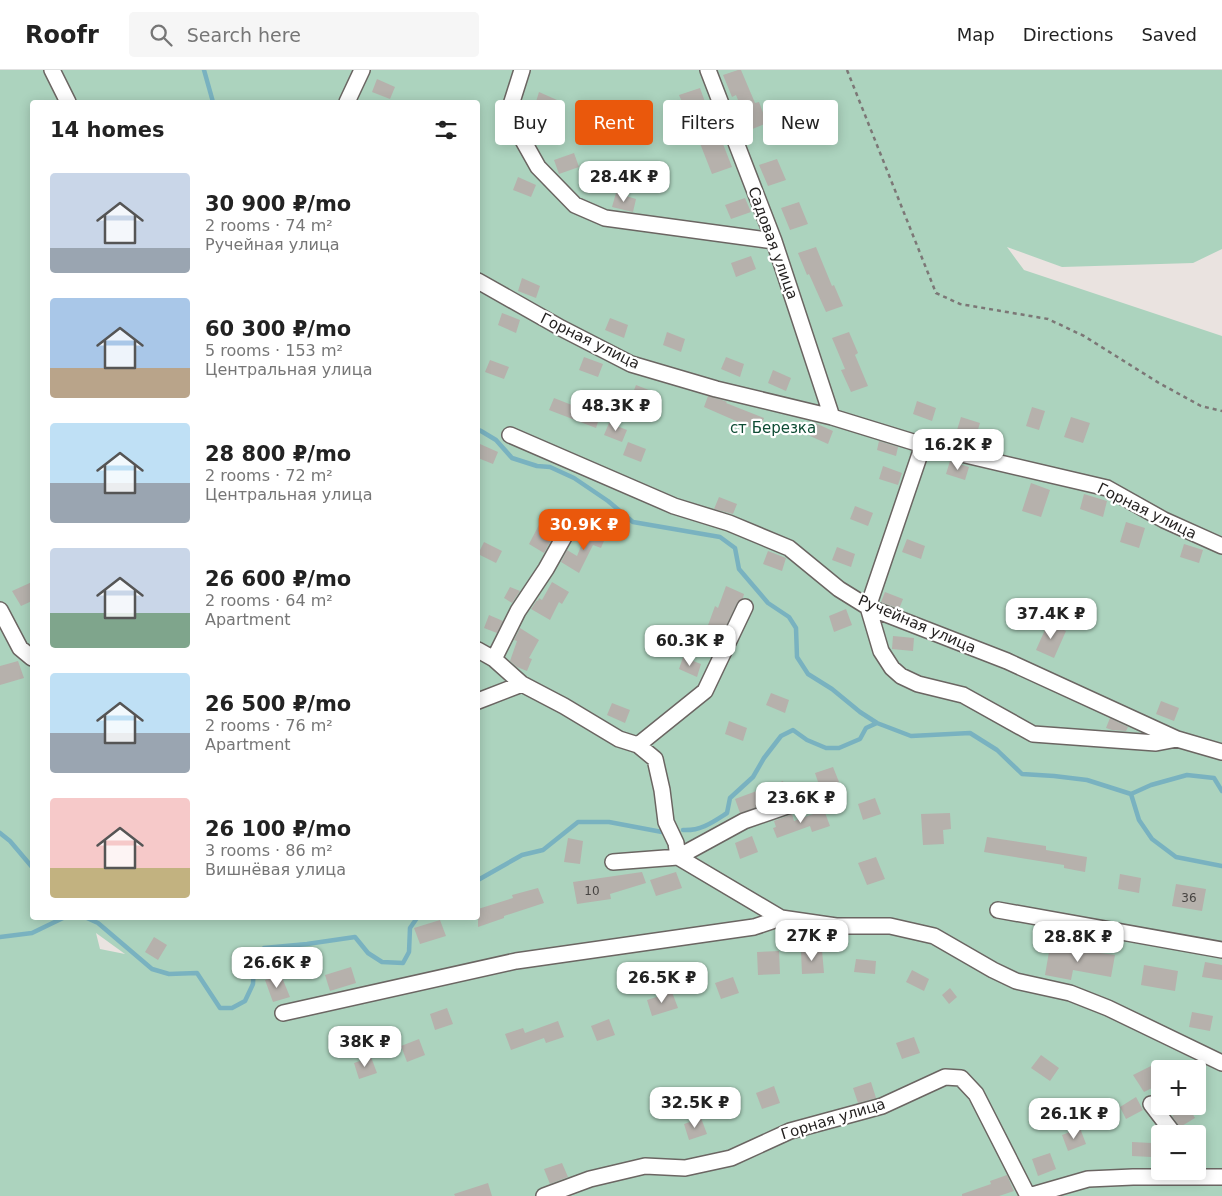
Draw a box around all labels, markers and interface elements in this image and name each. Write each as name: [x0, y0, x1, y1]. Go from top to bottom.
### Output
search box: [129, 12, 479, 57]
text: Roofr: [25, 21, 99, 49]
icon: search: [147, 21, 175, 49]
text: Search here: [187, 24, 301, 46]
text: Map: [957, 24, 995, 45]
text: Directions: [1023, 24, 1113, 45]
text: Saved: [1141, 24, 1197, 45]
chip: Buy: [495, 100, 565, 145]
chip: Rent: [575, 100, 653, 145]
chip: Filters: [663, 100, 753, 145]
chip: New: [763, 100, 838, 145]
icon: filters: [432, 116, 460, 144]
text: 14 homes: [50, 118, 165, 142]
pin: 28.4K ₽: [578, 160, 670, 203]
text: 28.4K ₽: [590, 167, 658, 186]
street label: Садовая улица: [744, 184, 802, 302]
text: 30 900 ₽/mo: [205, 192, 351, 216]
icon: home: [90, 193, 150, 253]
text: 2 rooms · 74 m²: [205, 216, 333, 235]
text: Ручейная улица: [205, 235, 340, 254]
street label: Горная улица: [537, 309, 643, 373]
text: 60 300 ₽/mo: [205, 317, 351, 341]
icon: home: [90, 318, 150, 378]
text: 5 rooms · 153 m²: [205, 341, 343, 360]
text: Центральная улица: [205, 360, 372, 379]
pin: 48.3K ₽: [570, 390, 662, 432]
text: 48.3K ₽: [582, 396, 650, 415]
park label: ст Березка: [730, 419, 816, 437]
pin: 16.2K ₽: [912, 428, 1004, 471]
text: 16.2K ₽: [924, 435, 992, 454]
text: 28 800 ₽/mo: [205, 442, 351, 466]
icon: home: [90, 443, 150, 503]
text: 2 rooms · 72 m²: [205, 466, 333, 485]
street label: Горная улица: [1094, 479, 1200, 543]
text: Центральная улица: [205, 485, 372, 504]
pin: 30.9K ₽: [538, 508, 630, 551]
text: 30.9K ₽: [550, 515, 618, 534]
text: 26 600 ₽/mo: [205, 567, 351, 591]
icon: home: [90, 568, 150, 628]
text: 2 rooms · 64 m²: [205, 591, 333, 610]
street label: Ручейная улица: [855, 591, 979, 657]
pin: 37.4K ₽: [1005, 598, 1097, 640]
text: 37.4K ₽: [1017, 604, 1085, 623]
text: Apartment: [205, 610, 291, 629]
pin: 60.3K ₽: [644, 624, 736, 667]
text: 60.3K ₽: [656, 631, 724, 650]
text: 26 500 ₽/mo: [205, 692, 351, 716]
icon: home: [90, 693, 150, 753]
text: 2 rooms · 76 m²: [205, 716, 333, 735]
text: Apartment: [205, 735, 291, 754]
pin: 23.6K ₽: [755, 782, 847, 824]
text: 23.6K ₽: [767, 788, 835, 807]
text: 26 100 ₽/mo: [205, 817, 351, 841]
icon: home: [90, 818, 150, 878]
text: 3 rooms · 86 m²: [205, 841, 333, 860]
text: Вишнёвая улица: [205, 860, 346, 879]
house number: 10: [584, 884, 600, 898]
house number: 36: [1181, 891, 1197, 905]
pin: 27K ₽: [777, 920, 847, 962]
pin: 28.8K ₽: [1032, 920, 1124, 963]
text: 27K ₽: [786, 926, 838, 945]
text: 28.8K ₽: [1044, 927, 1112, 946]
pin: 26.6K ₽: [231, 946, 323, 989]
text: 26.6K ₽: [243, 953, 311, 972]
pin: 26.5K ₽: [616, 962, 708, 1004]
text: 26.5K ₽: [628, 968, 696, 987]
pin: 38K ₽: [330, 1026, 400, 1068]
text: 38K ₽: [339, 1032, 391, 1051]
map controls: [1151, 1060, 1206, 1180]
button: +: [1151, 1060, 1206, 1115]
pin: 32.5K ₽: [649, 1086, 741, 1129]
text: 32.5K ₽: [661, 1093, 729, 1112]
street label: Горная улица: [779, 1095, 887, 1143]
pin: 26.1K ₽: [1028, 1098, 1120, 1140]
text: 26.1K ₽: [1040, 1104, 1108, 1123]
button: −: [1151, 1125, 1206, 1180]

